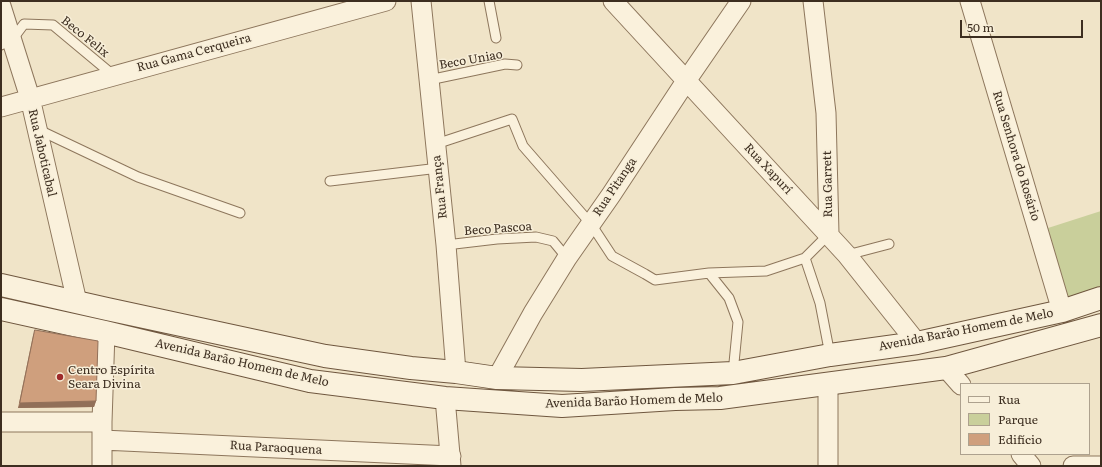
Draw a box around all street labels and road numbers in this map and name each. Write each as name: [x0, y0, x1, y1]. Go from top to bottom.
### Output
street label: Beco Felix: [58, 13, 112, 61]
street label: Rua Gama Cerqueira: [135, 31, 253, 75]
street label: Beco Uniao: [438, 47, 504, 73]
street label: Rua Senhora do Rosário: [989, 89, 1043, 223]
street label: Rua Jaboticabal: [25, 108, 59, 198]
street label: Rua Xapurí: [741, 141, 795, 197]
street label: Rua Garrett: [820, 150, 836, 218]
street label: Rua França: [429, 154, 451, 220]
street label: Rua Pitanga: [590, 155, 640, 219]
street label: Beco Pascoa: [464, 219, 532, 239]
street label: Avenida Barão Homem de Melo: [877, 306, 1055, 354]
street label: Avenida Barão Homem de Melo: [154, 336, 330, 390]
street label: Avenida Barão Homem de Melo: [545, 391, 723, 411]
street label: Rua Paraoquena: [229, 438, 323, 458]

